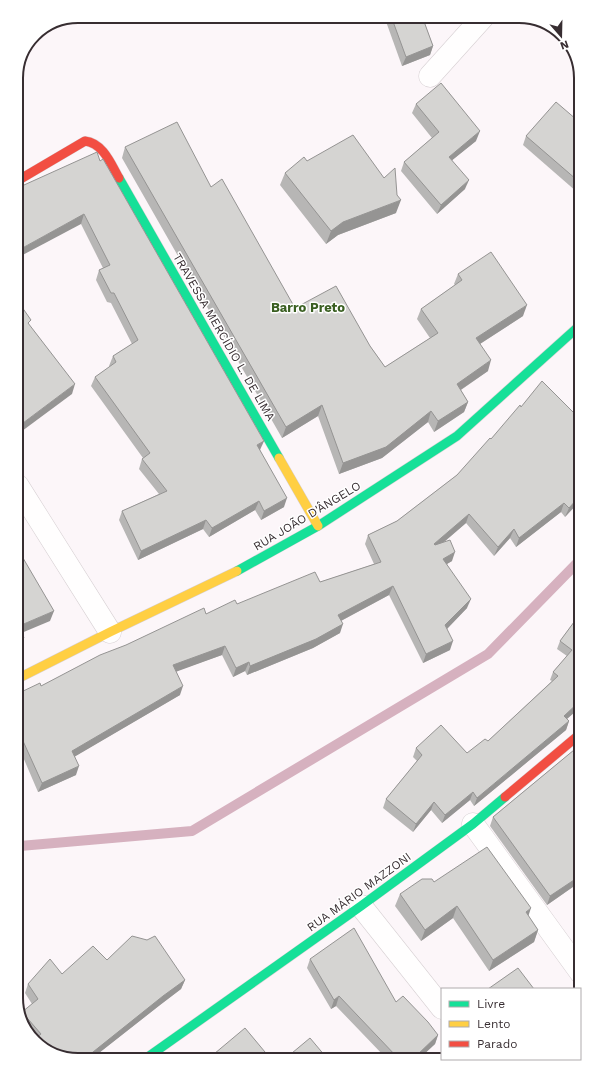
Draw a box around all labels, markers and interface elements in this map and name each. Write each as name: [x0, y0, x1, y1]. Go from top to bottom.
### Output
north arrow: [541, 16, 581, 56]
text: N: [558, 37, 570, 52]
street label: TRAVESSA MERCÍDIO L. DE LIMA: [170, 251, 278, 423]
district label: Barro Preto: [271, 300, 345, 315]
street label: RUA JOÃO D'ÂNGELO: [251, 478, 363, 554]
street label: RUA MÁRIO MAZZONI: [304, 850, 414, 934]
legend: [441, 988, 581, 1060]
text: Livre: [477, 997, 505, 1011]
text: Lento: [477, 1017, 511, 1031]
text: Parado: [477, 1037, 517, 1051]

